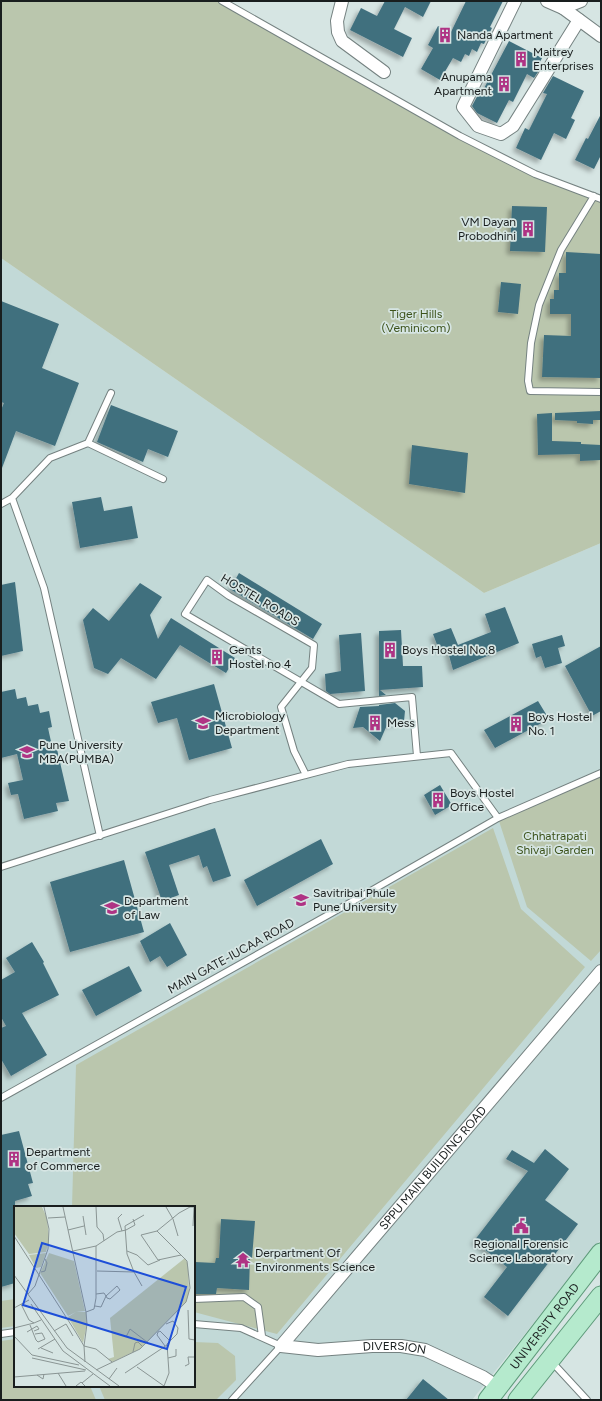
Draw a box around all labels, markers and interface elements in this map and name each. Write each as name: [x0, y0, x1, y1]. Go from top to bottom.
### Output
building icon: Nanda Apartment: [436, 26, 454, 44]
place label: Nanda Apartment: [457, 28, 554, 42]
place label: Maitrey Enterprises: [533, 45, 594, 73]
building icon: Maitrey Enterprises: [512, 50, 530, 68]
place label: Anupama Apartment: [434, 70, 492, 98]
building icon: Anupama Apartment: [495, 75, 513, 93]
place label: VM Dayan Probodhini: [458, 215, 516, 243]
building icon: VM Dayan Probodhini: [519, 220, 537, 238]
park label: Tiger Hills (Veminicom): [382, 307, 450, 335]
street label: HOSTEL ROADS: [218, 571, 302, 629]
building icon: Boys Hostel No.8: [381, 641, 399, 659]
place label: Gents Hostel no 4: [229, 643, 292, 671]
place label: Boys Hostel No.8: [402, 643, 495, 657]
building icon: Gents Hostel no 4: [208, 648, 226, 666]
place label: Microbiology Department: [215, 709, 286, 737]
place label: Boys Hostel No. 1: [528, 710, 592, 738]
school or university icon: Microbiology Department: [194, 714, 212, 732]
building icon: Mess: [366, 714, 384, 732]
building icon: Boys Hostel No. 1: [507, 715, 525, 733]
place label: Mess: [387, 716, 415, 730]
place label: Pune University MBA(PUMBA): [39, 738, 123, 766]
school or university icon: Pune University MBA(PUMBA): [18, 743, 36, 761]
place label: Boys Hostel Office: [450, 786, 514, 814]
building icon: Boys Hostel Office: [429, 791, 447, 809]
park label: Chhatrapati Shivaji Garden: [516, 829, 594, 857]
place label: Savitribai Phule Pune University: [313, 886, 397, 914]
school or university icon: Savitribai Phule Pune University: [292, 891, 310, 909]
place label: Department of Law: [124, 894, 189, 922]
school or university icon: Department of Law: [103, 899, 121, 917]
street label: MAIN GATE-IUCAA ROAD: [165, 915, 297, 997]
street label: SPPU MAIN BUILDING ROAD: [376, 1103, 490, 1233]
place label: Department of Commerce: [26, 1145, 100, 1173]
building icon: Department of Commerce: [5, 1150, 23, 1168]
inset map: [14, 1206, 195, 1387]
public building icon: Regional Forensic Science Laboratory: [512, 1217, 530, 1235]
place label: Regional Forensic Science Laboratory: [469, 1237, 574, 1265]
place label: Derpartment Of Environments Science: [255, 1246, 375, 1274]
temple icon: Derpartment Of Environments Science: [234, 1251, 252, 1269]
street label: UNIVERSITY ROAD: [507, 1280, 582, 1372]
street label: DIVERSION: [362, 1339, 427, 1357]

